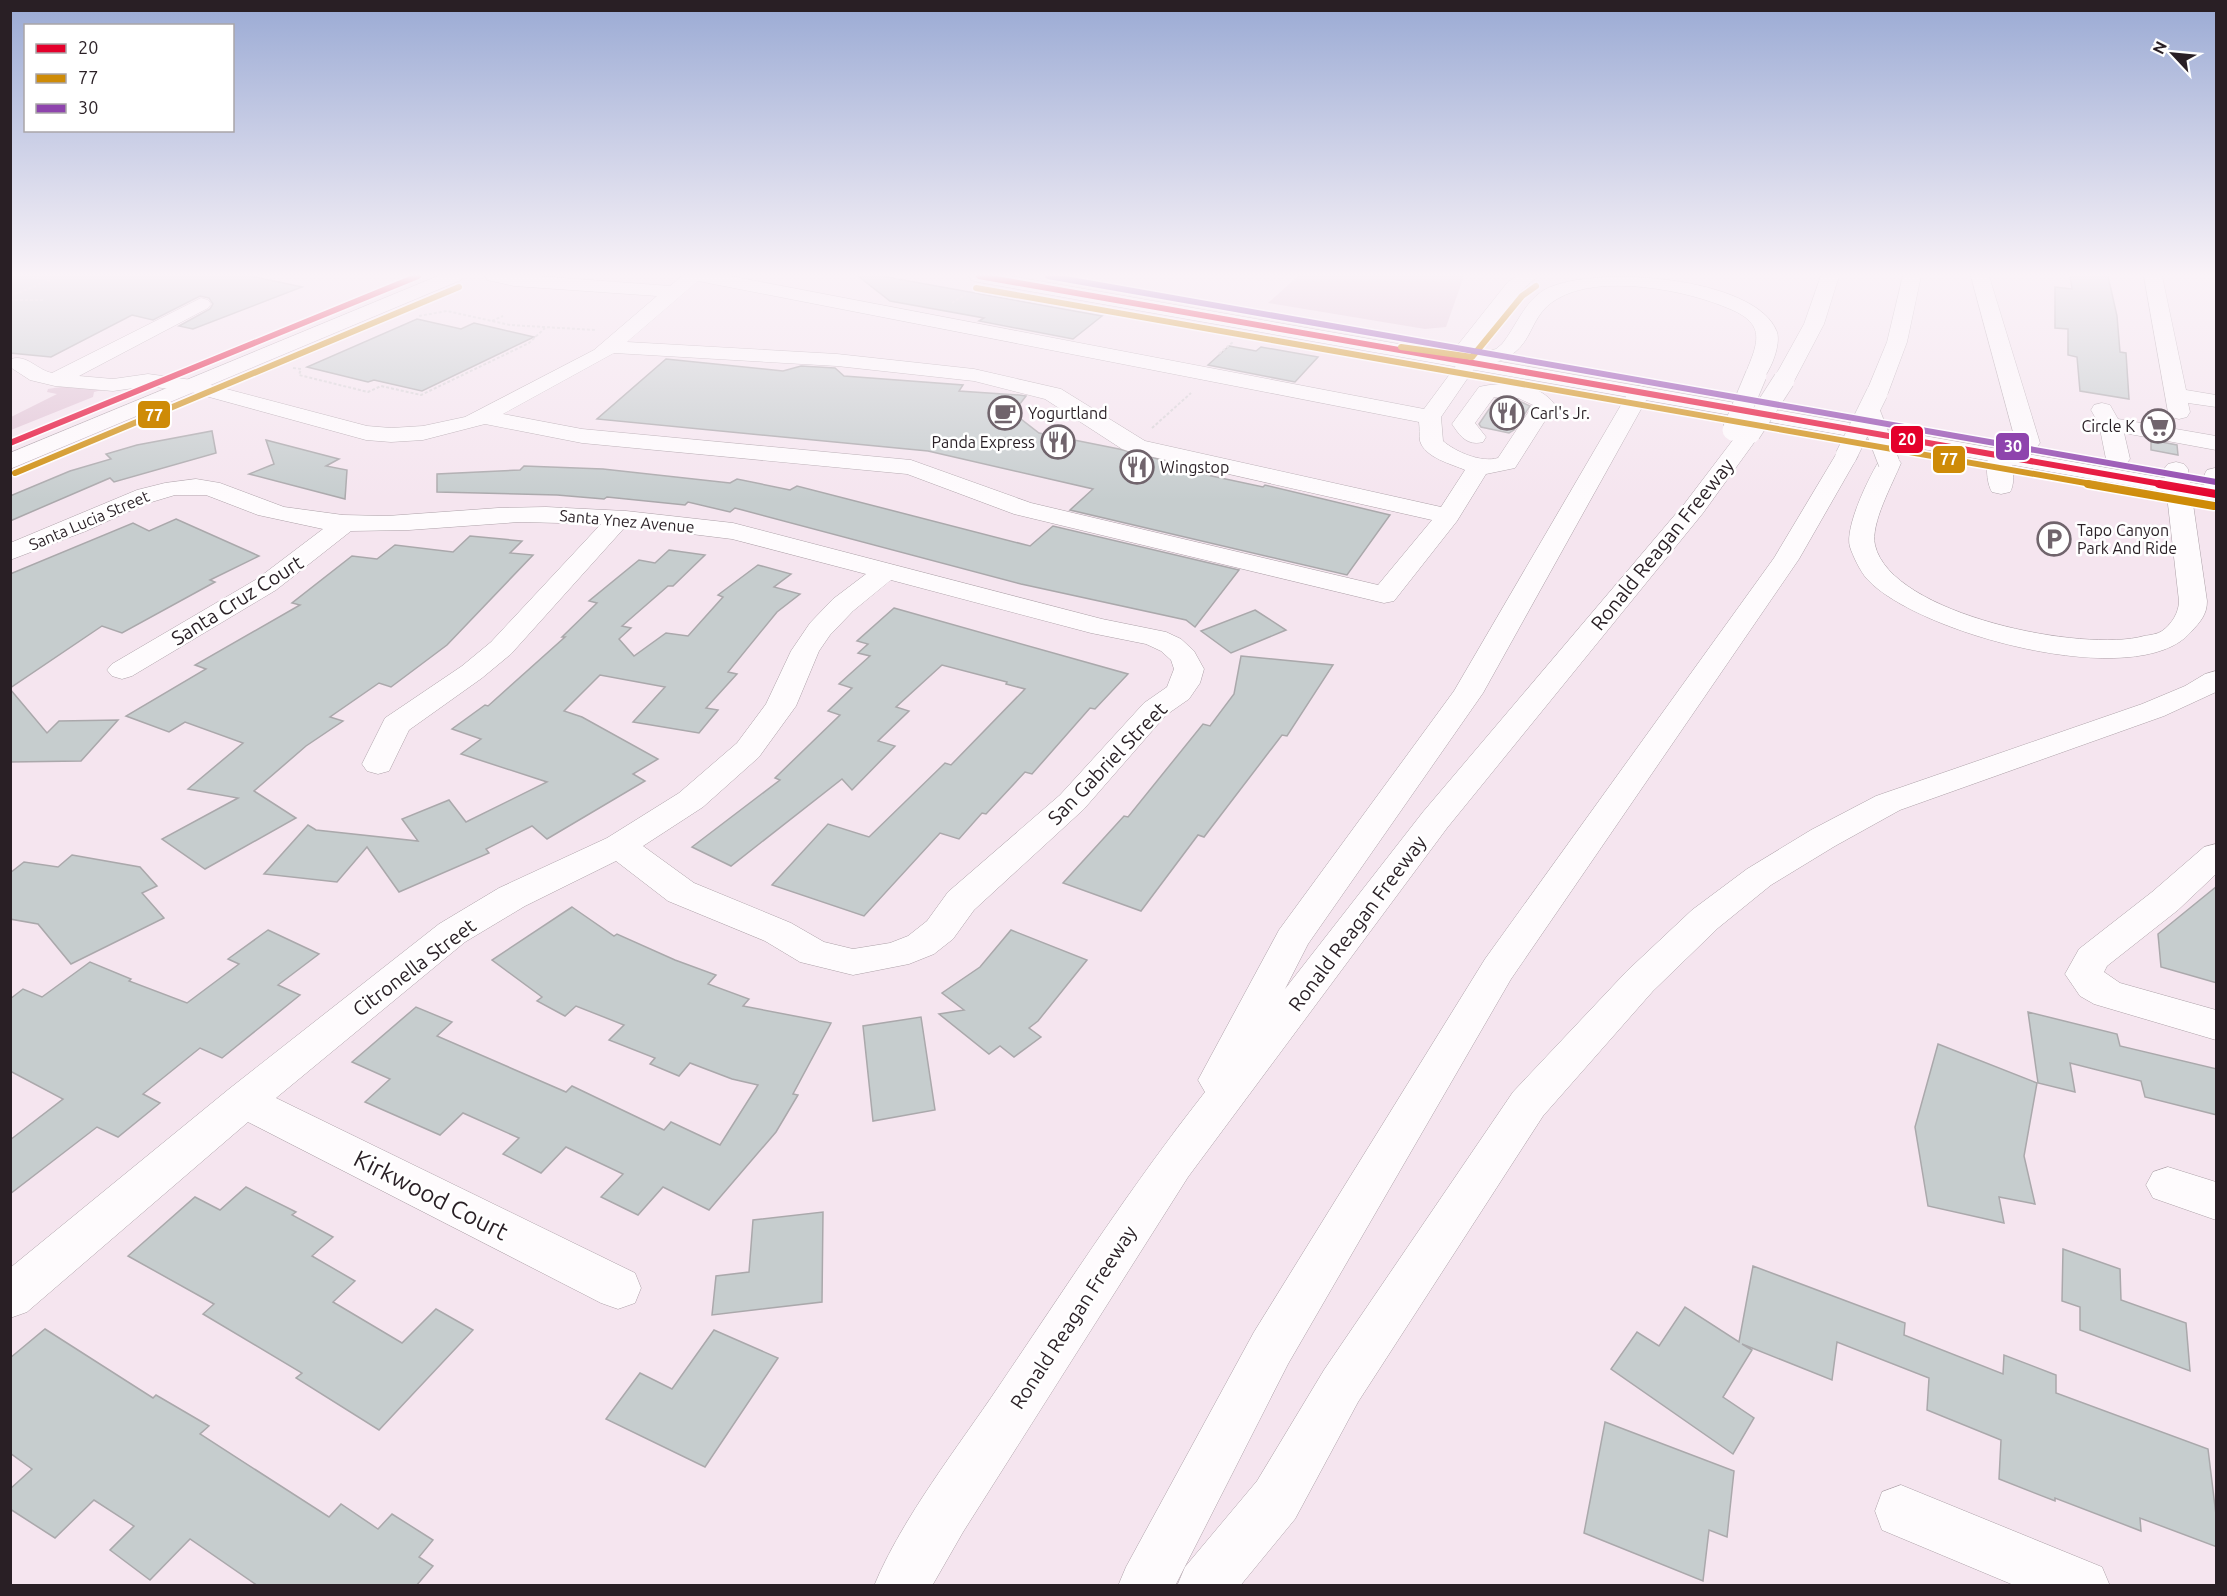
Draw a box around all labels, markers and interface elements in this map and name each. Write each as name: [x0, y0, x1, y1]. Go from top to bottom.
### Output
legend: [24, 24, 234, 132]
north arrow: [2143, 24, 2203, 84]
text: 20: [78, 37, 98, 57]
text: N: [2149, 38, 2170, 57]
text: 77: [78, 67, 98, 87]
text: 30: [78, 97, 98, 117]
cafe icon: Yogurtland: [987, 395, 1023, 431]
restaurant icon: Carl's Jr.: [1489, 395, 1525, 431]
line badge: 77: [137, 400, 171, 429]
place label: Yogurtland: [1028, 404, 1108, 422]
place label: Carl's Jr.: [1530, 404, 1590, 422]
text: 77: [145, 406, 163, 424]
supermarket icon: Circle K: [2140, 408, 2176, 444]
place label: Circle K: [2081, 417, 2135, 435]
restaurant icon: Panda Express: [1040, 424, 1076, 460]
line badge: 20: [1890, 425, 1924, 454]
text: 20: [1898, 430, 1916, 448]
line badge: 30: [1995, 432, 2030, 461]
place label: Panda Express: [932, 433, 1035, 451]
text: 30: [2004, 437, 2022, 455]
line badge: 77: [1932, 445, 1966, 474]
restaurant icon: Wingstop: [1119, 449, 1155, 485]
text: 77: [1940, 450, 1958, 468]
street label: Ronald Reagan Freeway: [1586, 453, 1739, 634]
place label: Wingstop: [1160, 458, 1229, 476]
street label: Santa Lucia Street: [26, 486, 153, 554]
street label: Santa Ynez Avenue: [559, 506, 695, 536]
parking icon: Tapo Canyon Park And Ride: [2036, 521, 2072, 557]
place label: Tapo Canyon Park And Ride: [2077, 521, 2177, 557]
street label: Santa Cruz Court: [167, 550, 307, 650]
street label: San Gabriel Street: [1043, 697, 1171, 829]
street label: Ronald Reagan Freeway: [1283, 830, 1431, 1015]
street label: Citronella Street: [348, 913, 480, 1021]
street label: Kirkwood Court: [349, 1145, 513, 1246]
street label: Ronald Reagan Freeway: [1005, 1221, 1141, 1413]

